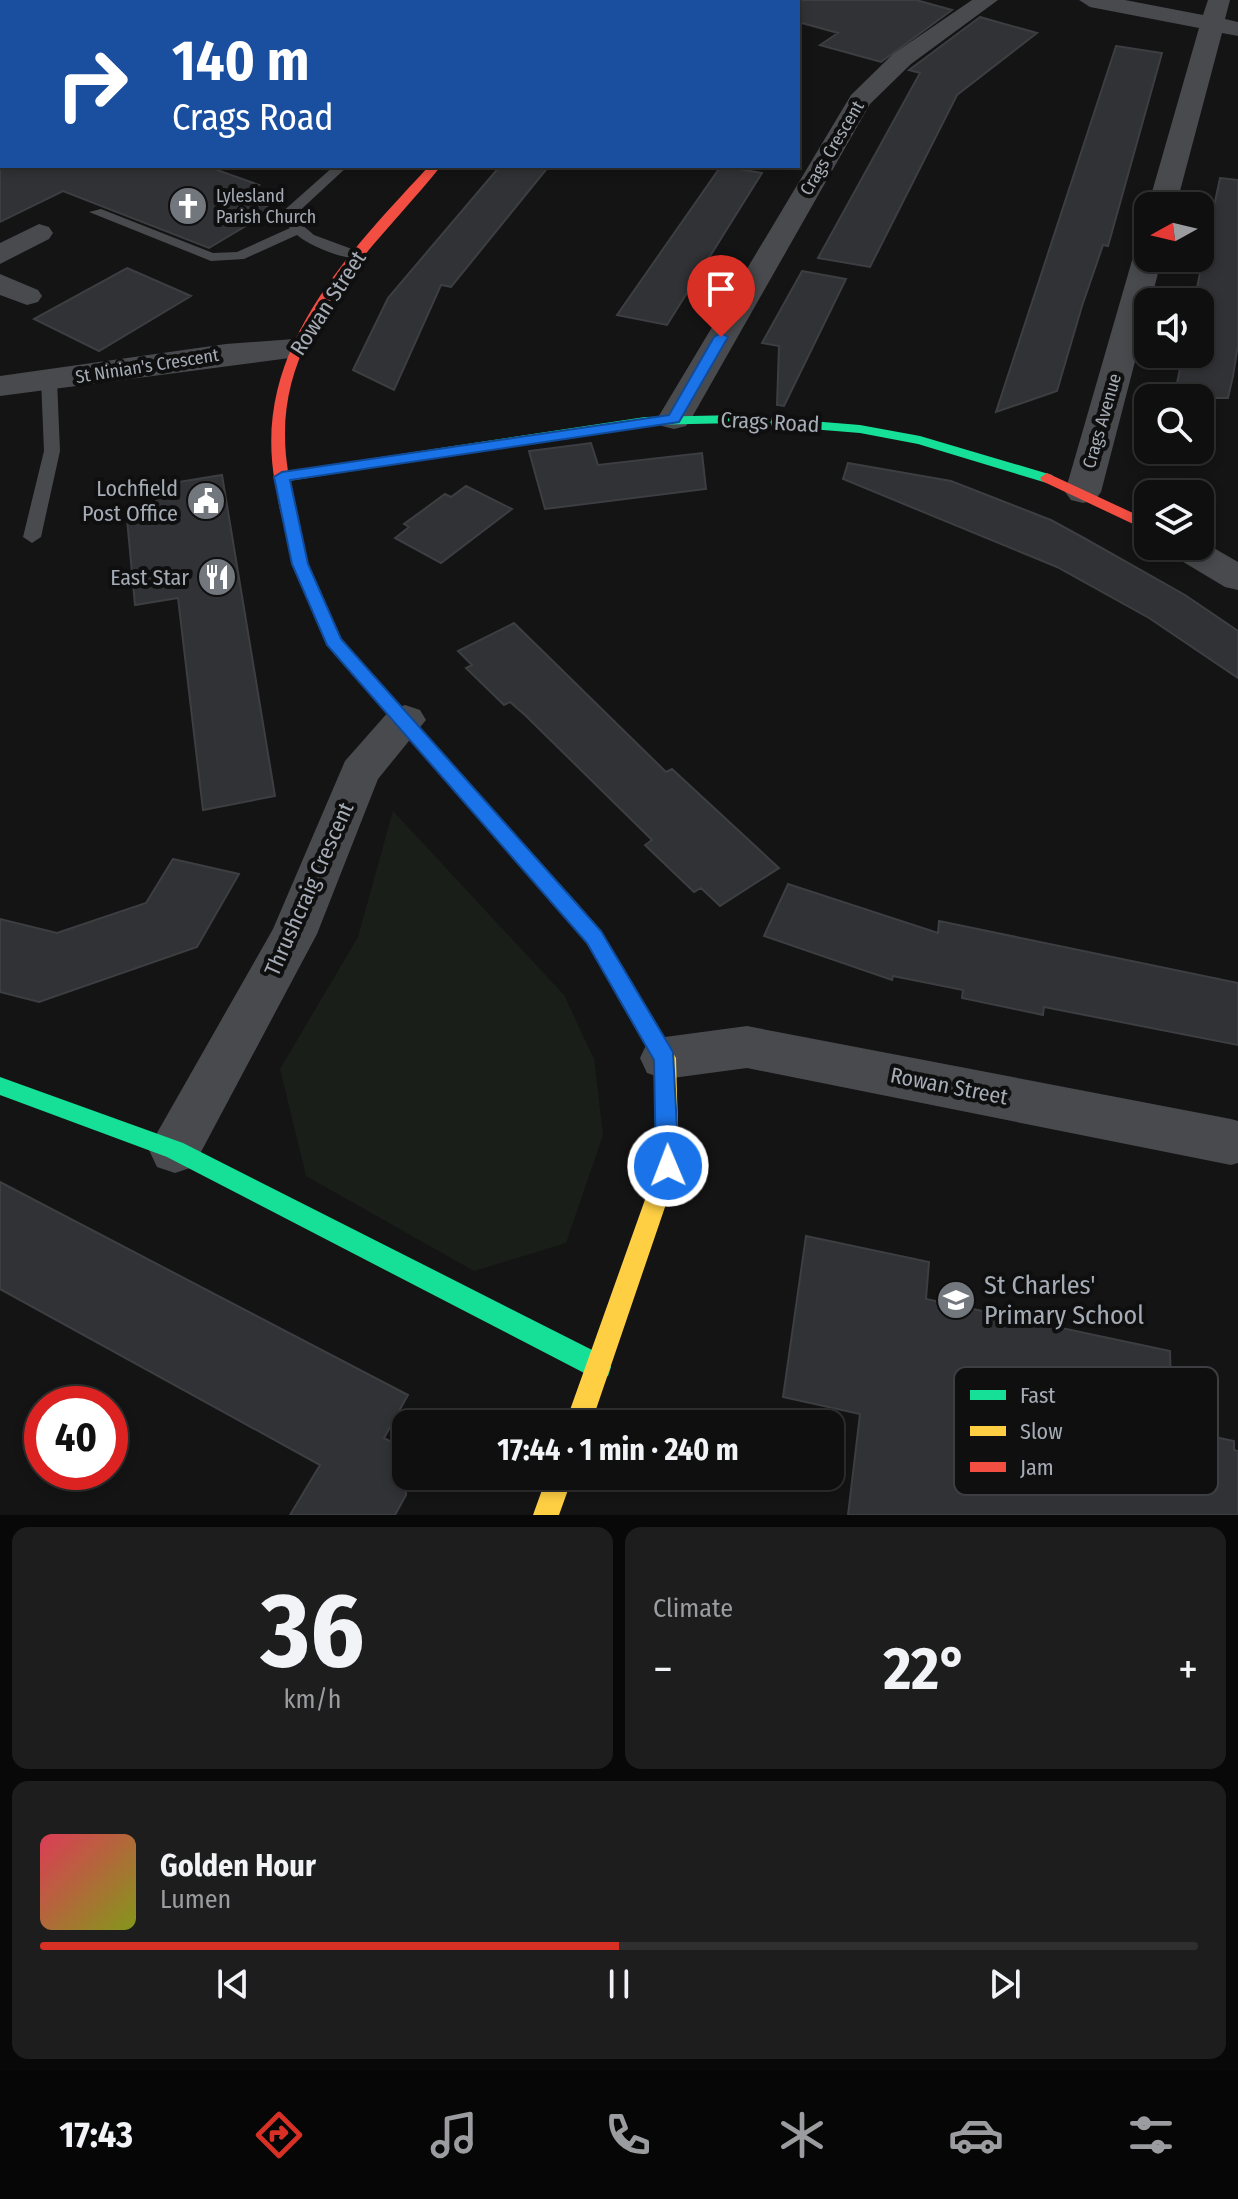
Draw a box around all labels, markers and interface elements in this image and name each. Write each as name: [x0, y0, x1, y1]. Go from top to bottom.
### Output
text: 140 m: [172, 28, 309, 95]
icon: right: [40, 32, 144, 136]
text: Crags Road: [172, 96, 334, 140]
street label: Crags Crescent: [795, 97, 869, 199]
church icon: Lylesland Parish Church: [167, 185, 209, 227]
place label: Lylesland Parish Church: [216, 185, 316, 228]
north arrow: [1134, 192, 1214, 272]
map controls: [1134, 192, 1214, 560]
street label: Rowan Street: [284, 245, 372, 360]
pin: [687, 255, 755, 337]
icon: arrive: [699, 267, 743, 311]
button: sound: [1134, 288, 1214, 368]
street label: St Ninian's Crescent: [74, 344, 220, 388]
street label: Crags Avenue: [1078, 371, 1126, 471]
button: search: [1134, 384, 1214, 464]
street label: Crags Road: [720, 406, 820, 438]
place label: Lochfield Post Office: [82, 475, 178, 527]
public building icon: Lochfield Post Office: [185, 480, 227, 522]
button: layers: [1134, 480, 1214, 560]
restaurant icon: East Star: [196, 556, 238, 598]
place label: East Star: [110, 564, 189, 591]
street label: Thrushcraig Crescent: [259, 797, 360, 980]
street label: Rowan Street: [888, 1061, 1011, 1111]
position arrow: [626, 1124, 710, 1208]
place label: St Charles' Primary School: [984, 1270, 1144, 1331]
school or university icon: St Charles' Primary School: [935, 1279, 977, 1321]
legend: [954, 1367, 1218, 1495]
text: Fast: [1020, 1382, 1056, 1409]
speed limit sign: 40: [24, 1386, 128, 1490]
text: Slow: [1020, 1418, 1063, 1445]
text: 17:44 · 1 min · 240 m: [497, 1432, 739, 1468]
text: Jam: [1020, 1454, 1054, 1481]
text: 36: [261, 1569, 364, 1694]
text: Climate: [653, 1593, 733, 1624]
text: 22°: [884, 1633, 967, 1705]
text: −: [653, 1643, 673, 1696]
text: +: [1178, 1643, 1198, 1696]
text: km/h: [284, 1684, 341, 1715]
text: Golden Hour: [160, 1848, 316, 1884]
text: Lumen: [160, 1884, 231, 1915]
icon: previous: [211, 1962, 255, 2006]
icon: pause: [597, 1962, 641, 2006]
icon: next: [983, 1962, 1027, 2006]
icon: directions: [251, 2107, 307, 2163]
icon: music: [426, 2107, 482, 2163]
icon: phone: [600, 2107, 656, 2163]
icon: climate: [774, 2107, 830, 2163]
icon: car: [948, 2107, 1004, 2163]
icon: filters: [1123, 2107, 1179, 2163]
text: 17:43: [59, 2113, 133, 2157]

